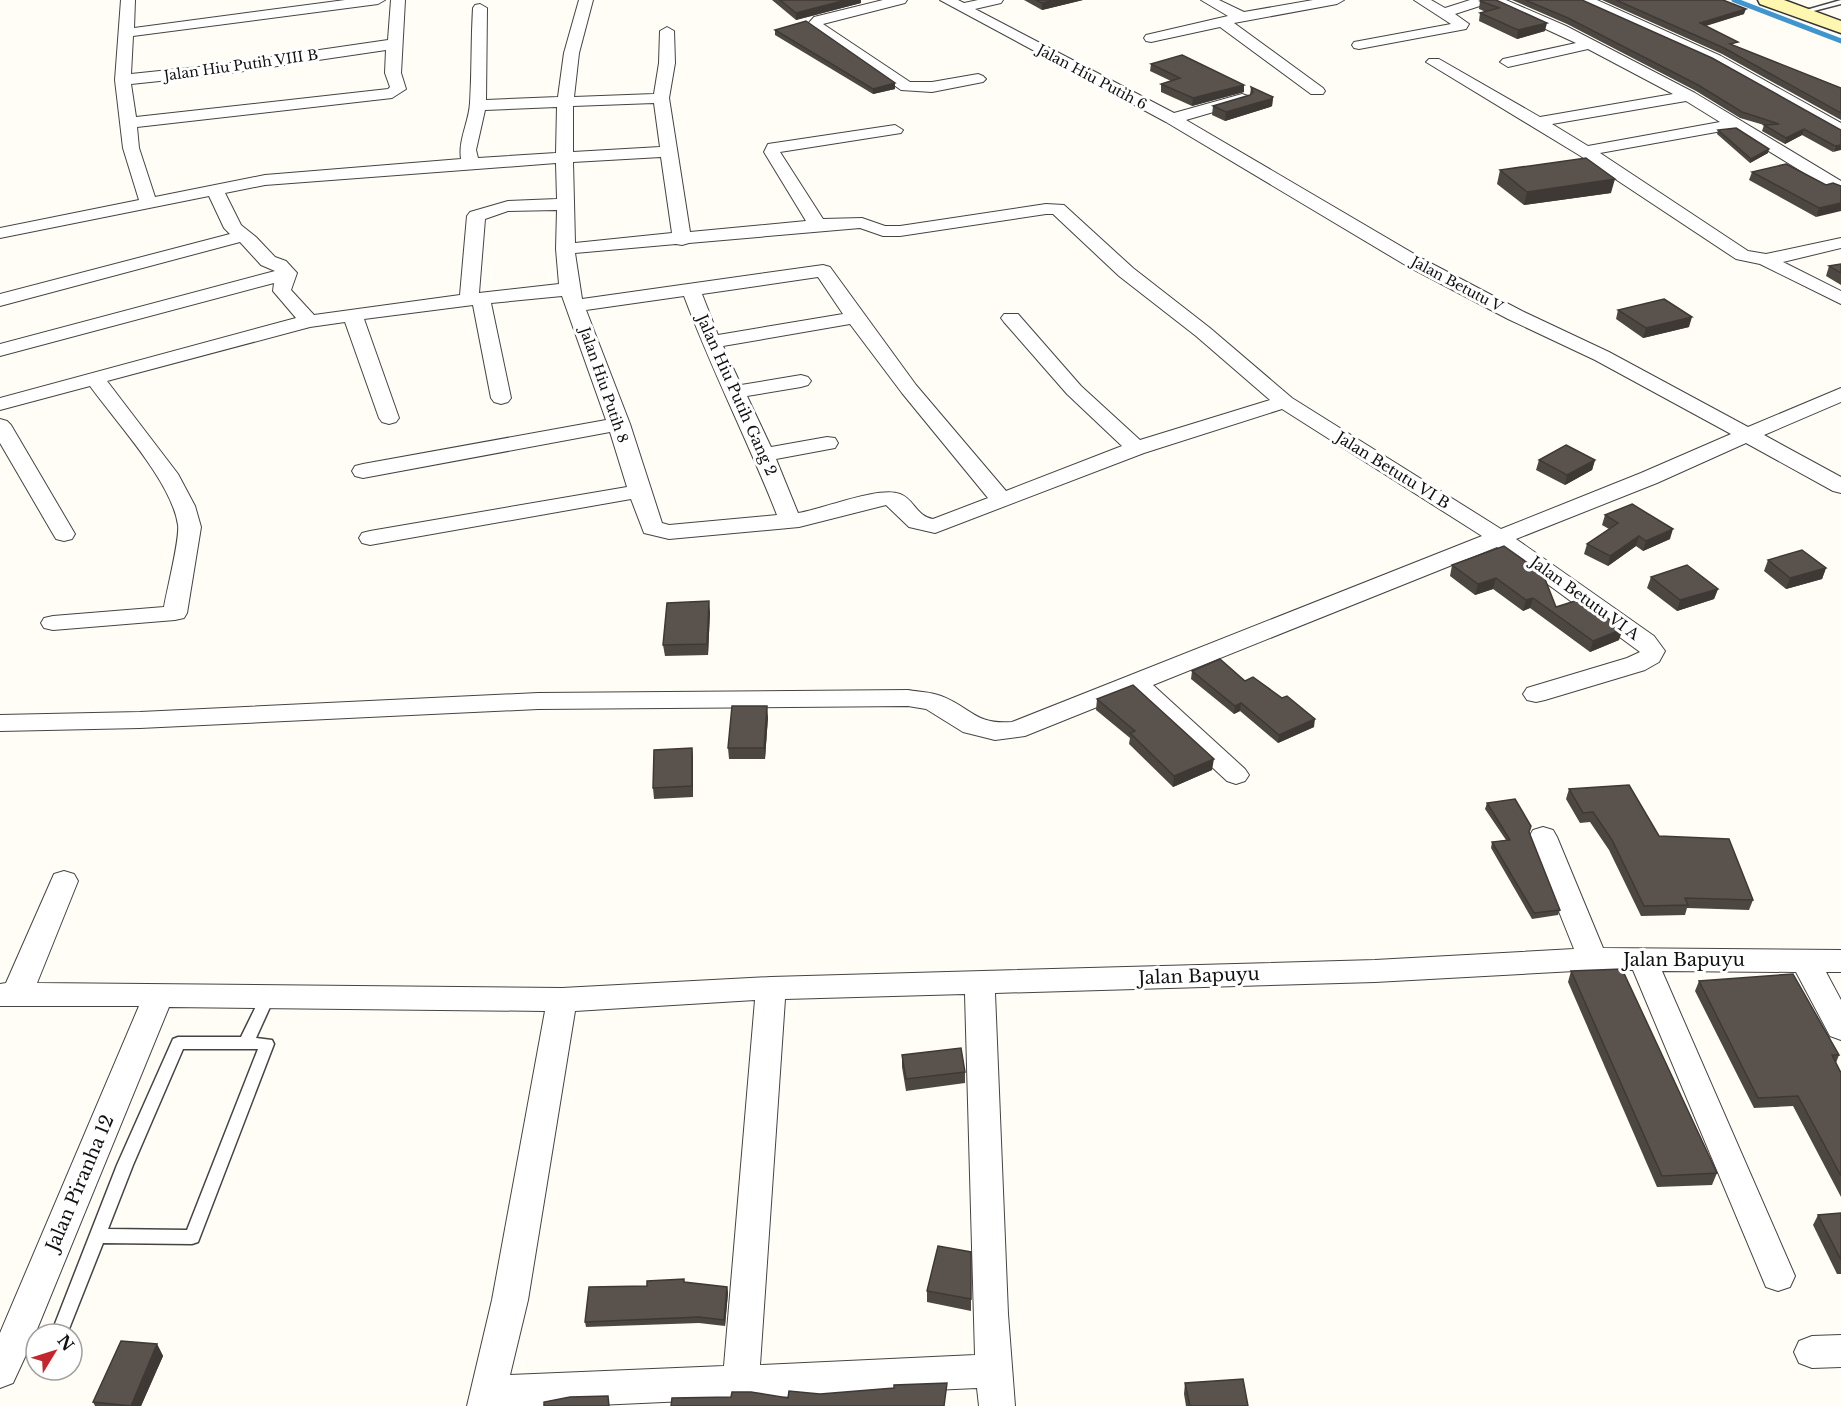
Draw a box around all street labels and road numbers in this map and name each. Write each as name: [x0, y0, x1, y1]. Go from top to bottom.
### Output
street label: Jalan Hiu Putih 6: [1032, 40, 1150, 113]
street label: Jalan Hiu Putih VIII B: [161, 45, 319, 85]
street label: Jalan Betutu V: [1406, 251, 1507, 316]
street label: Jalan Hiu Putih Gang 2: [692, 309, 781, 479]
street label: Jalan Hiu Putih 8: [575, 323, 632, 445]
street label: Jalan Betutu VI B: [1331, 426, 1453, 513]
street label: Jalan Betutu VI A: [1525, 551, 1644, 644]
street label: Jalan Bapuyu: [1621, 949, 1745, 971]
street label: Jalan Bapuyu: [1136, 963, 1260, 989]
street label: Jalan Piranha 12: [41, 1112, 119, 1256]

